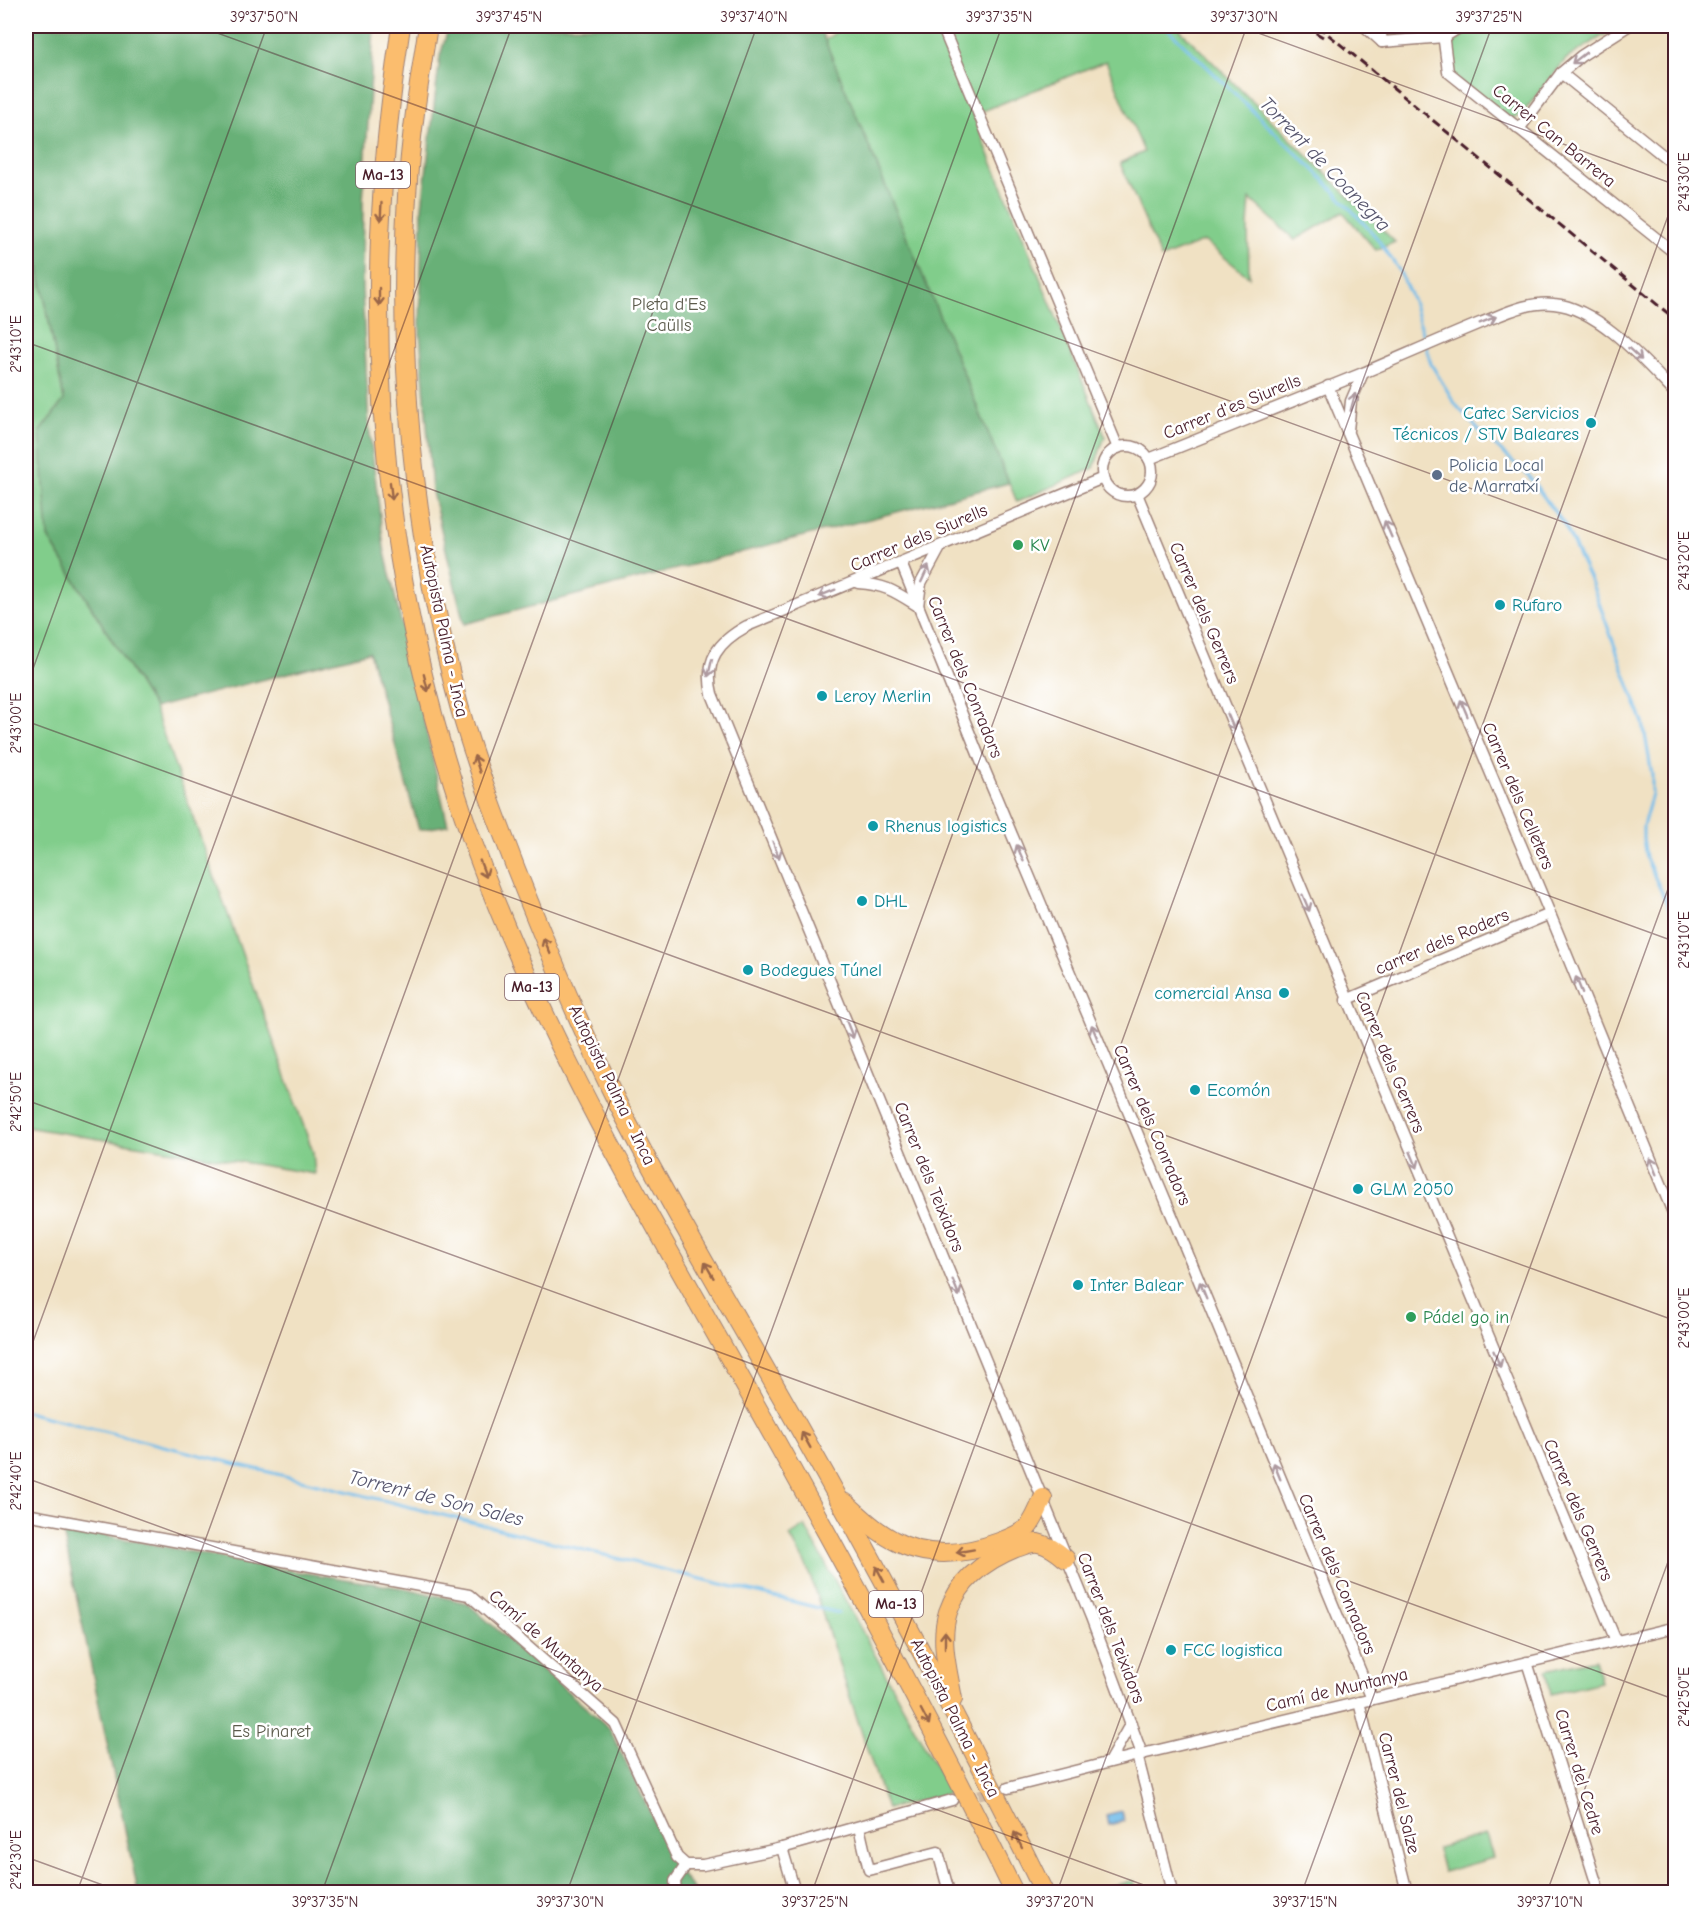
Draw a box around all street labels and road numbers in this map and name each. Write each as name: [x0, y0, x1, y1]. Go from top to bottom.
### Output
street label: Carrer Can Barrera: [1488, 80, 1620, 192]
road number: Ma-13: [356, 162, 410, 188]
street label: Carrer d'es Siurells: [1160, 370, 1304, 444]
street label: Carrer dels Siurells: [847, 500, 991, 576]
street label: Carrer dels Gerrers: [1165, 539, 1243, 687]
street label: Autopista Palma - Inca: [415, 543, 473, 719]
street label: Carrer dels Conradors: [923, 593, 1007, 761]
street label: Carrer dels Celleters: [1478, 719, 1558, 873]
street label: carrer dels Roders: [1372, 904, 1512, 980]
road number: Ma-13: [505, 974, 559, 1000]
street label: Carrer dels Gerrers: [1351, 988, 1429, 1136]
street label: Autopista Palma - Inca: [564, 1001, 660, 1169]
street label: Carrer dels Conradors: [1109, 1041, 1195, 1209]
street label: Carrer dels Teixidors: [889, 1099, 969, 1255]
street label: Carrer dels Gerrers: [1539, 1436, 1617, 1584]
street label: Carrer dels Conradors: [1294, 1490, 1380, 1658]
street label: Carrer dels Teixidors: [1073, 1550, 1149, 1706]
street label: Camí de Muntanya: [484, 1585, 608, 1697]
road number: Ma-13: [869, 1591, 923, 1617]
street label: Autopista Palma - Inca: [906, 1635, 1004, 1801]
street label: Camí de Muntanya: [1264, 1663, 1410, 1717]
street label: Carrer del Cedre: [1550, 1707, 1608, 1837]
street label: Carrer del Salze: [1374, 1730, 1424, 1856]

